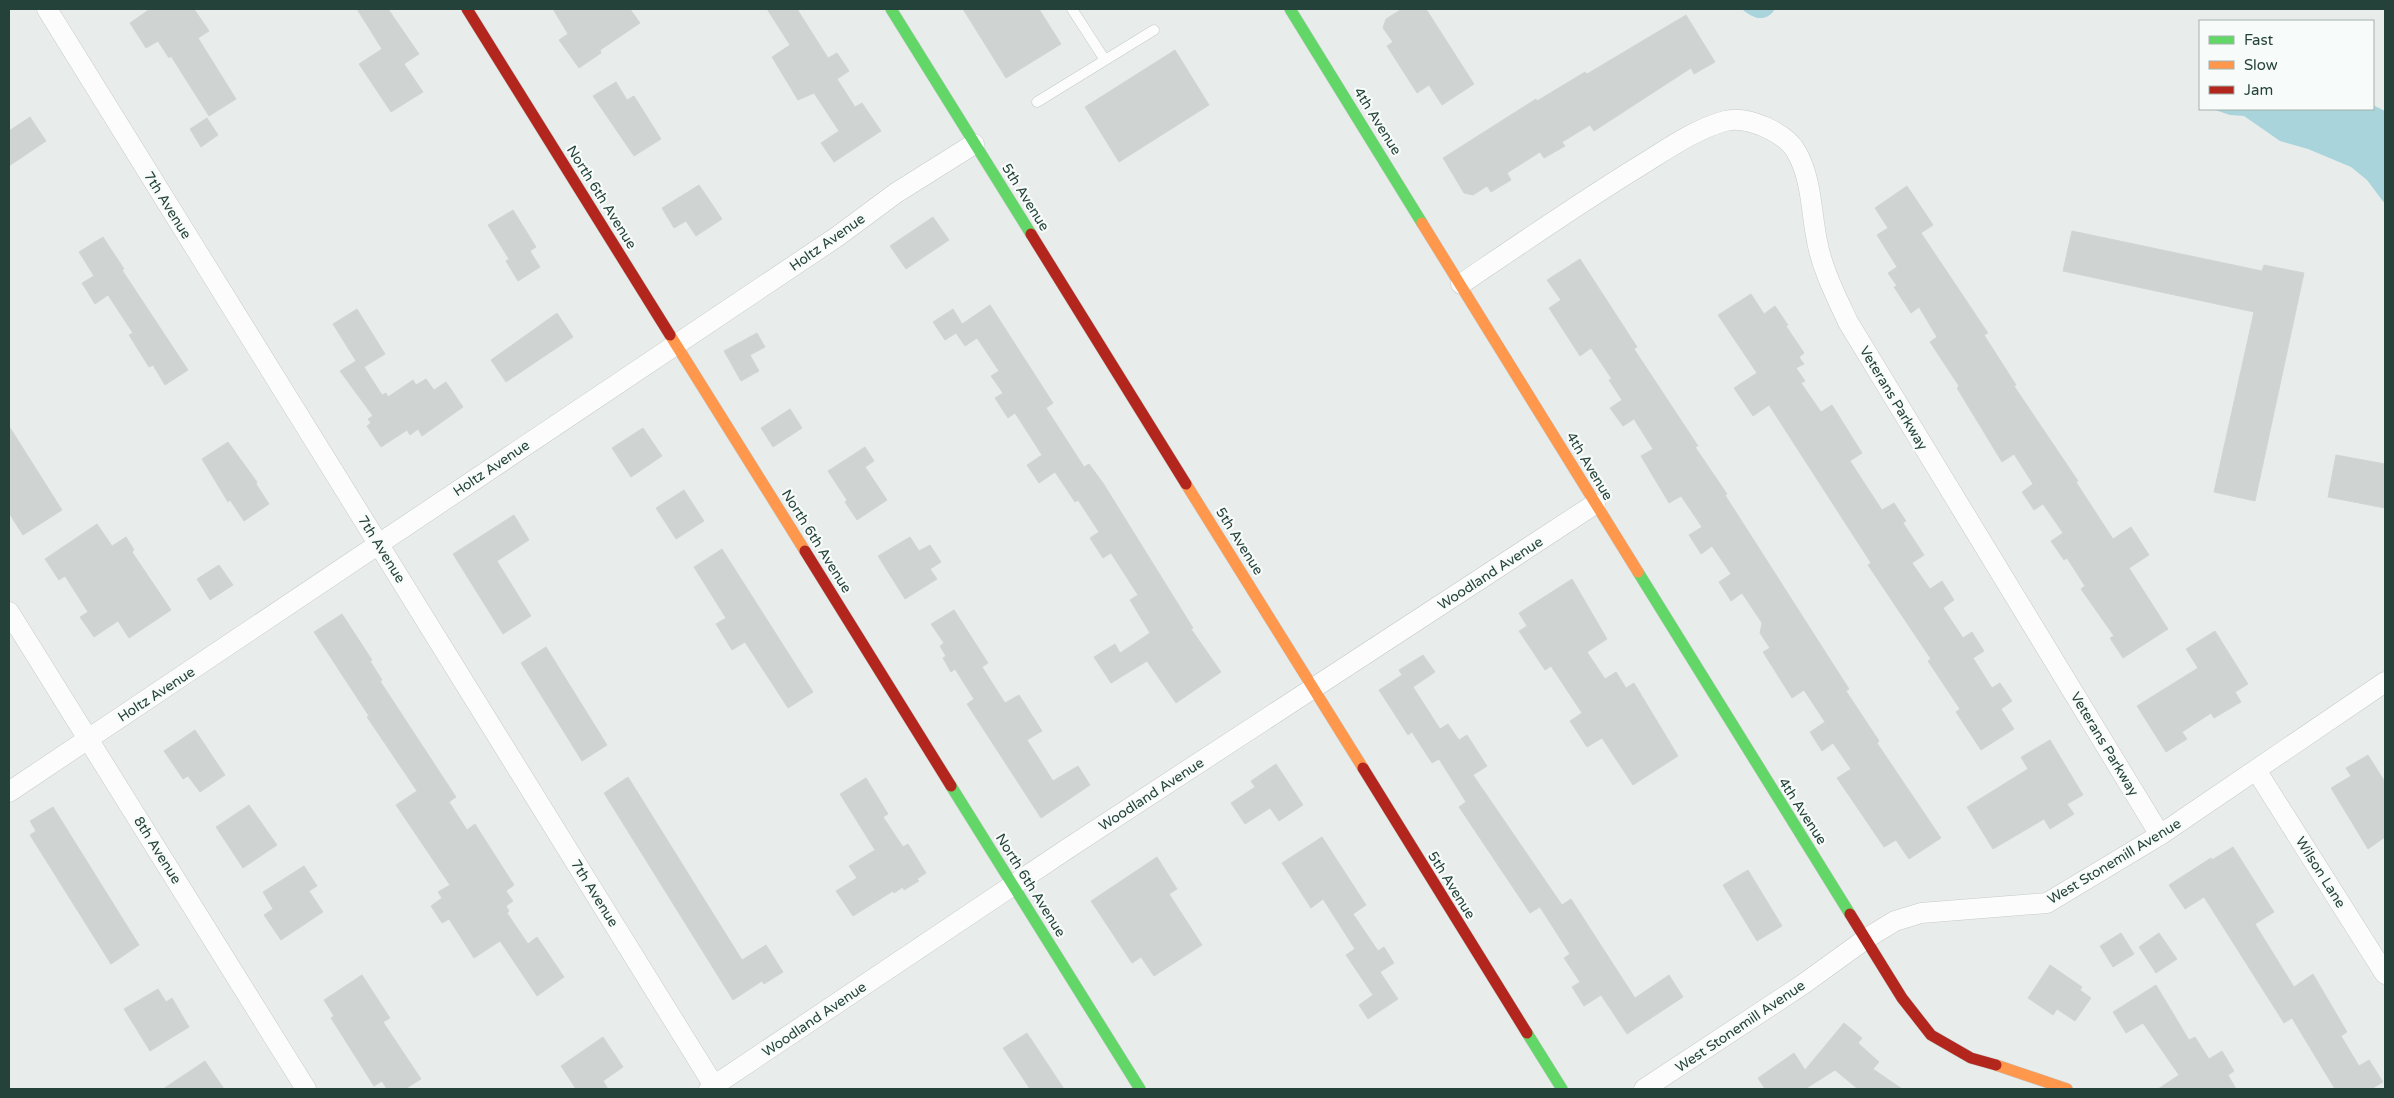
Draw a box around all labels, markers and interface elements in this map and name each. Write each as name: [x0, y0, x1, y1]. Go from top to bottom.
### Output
legend: [2199, 20, 2374, 110]
text: Fast: [2244, 31, 2274, 49]
text: Slow: [2244, 56, 2278, 74]
text: Jam: [2244, 81, 2273, 99]
street label: 4th Avenue: [1350, 84, 1405, 158]
street label: North 6th Avenue: [563, 142, 640, 252]
street label: 5th Avenue: [998, 160, 1053, 234]
street label: 7th Avenue: [140, 168, 195, 242]
street label: Holtz Avenue: [786, 210, 868, 275]
street label: Veterans Parkway: [1856, 343, 1932, 454]
street label: 4th Avenue: [1563, 429, 1617, 503]
street label: Holtz Avenue: [450, 437, 533, 500]
street label: North 6th Avenue: [778, 486, 855, 596]
street label: 5th Avenue: [1212, 504, 1267, 578]
street label: 7th Avenue: [354, 512, 409, 586]
street label: Woodland Avenue: [1435, 533, 1546, 614]
street label: Holtz Avenue: [115, 663, 198, 726]
street label: Veterans Parkway: [2067, 689, 2143, 800]
street label: Woodland Avenue: [1096, 754, 1207, 835]
street label: 4th Avenue: [1775, 775, 1831, 848]
street label: 8th Avenue: [130, 813, 185, 887]
street label: West Stonemill Avenue: [2044, 815, 2184, 908]
street label: North 6th Avenue: [992, 830, 1069, 940]
street label: Wilson Lane: [2292, 834, 2349, 911]
street label: 5th Avenue: [1424, 848, 1479, 922]
street label: 7th Avenue: [567, 856, 622, 930]
street label: West Stonemill Avenue: [1672, 977, 1808, 1076]
street label: Woodland Avenue: [759, 978, 870, 1061]

